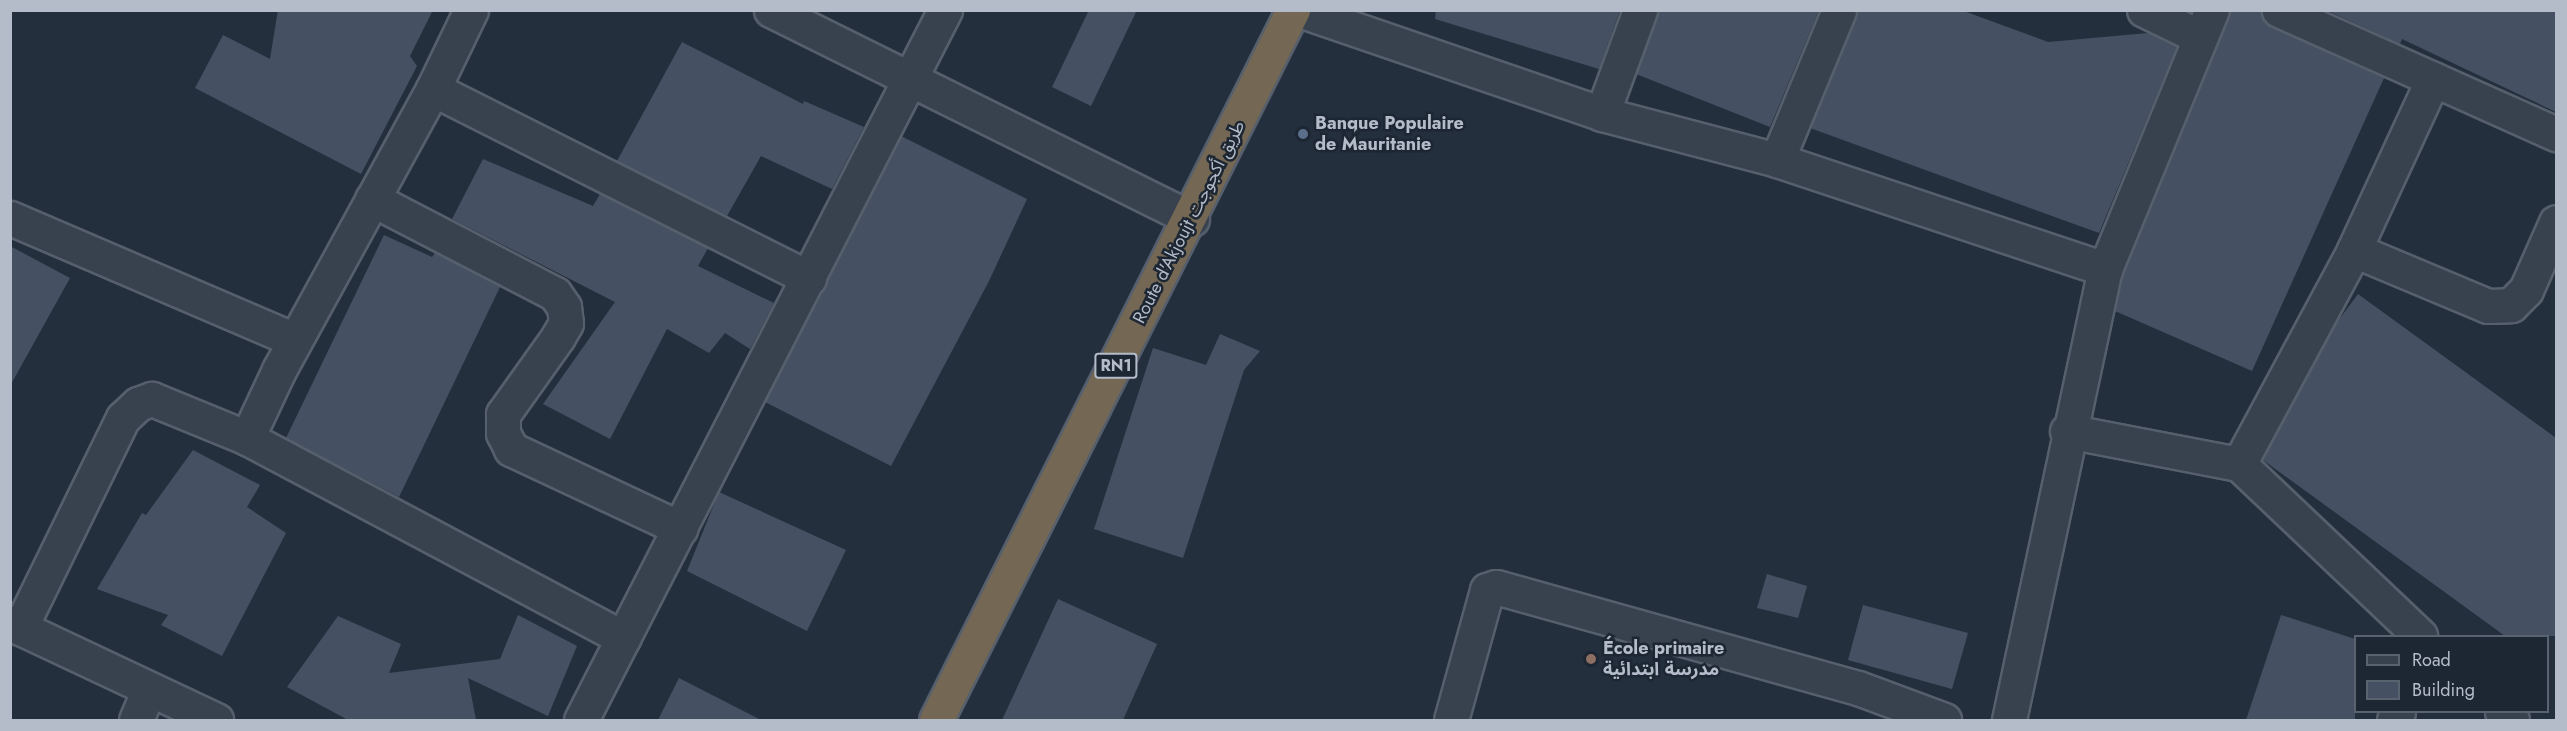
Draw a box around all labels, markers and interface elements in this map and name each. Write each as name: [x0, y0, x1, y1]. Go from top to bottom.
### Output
place label: Banque Populaire de Mauritanie: [1315, 113, 1464, 156]
street label: Route d'Akjoujt طريق أكجوجت: [1128, 117, 1250, 327]
marker: Banque Populaire de Mauritanie: [1296, 127, 1310, 141]
road number: RN1: [1094, 353, 1138, 379]
legend: [2354, 635, 2549, 713]
place label: École primaire مدرسة ابتدائية: [1603, 638, 1724, 680]
text: Road: [2412, 647, 2451, 673]
marker: École primaire مدرسة ابتدائية: [1584, 652, 1598, 666]
text: Building: [2412, 677, 2475, 703]

